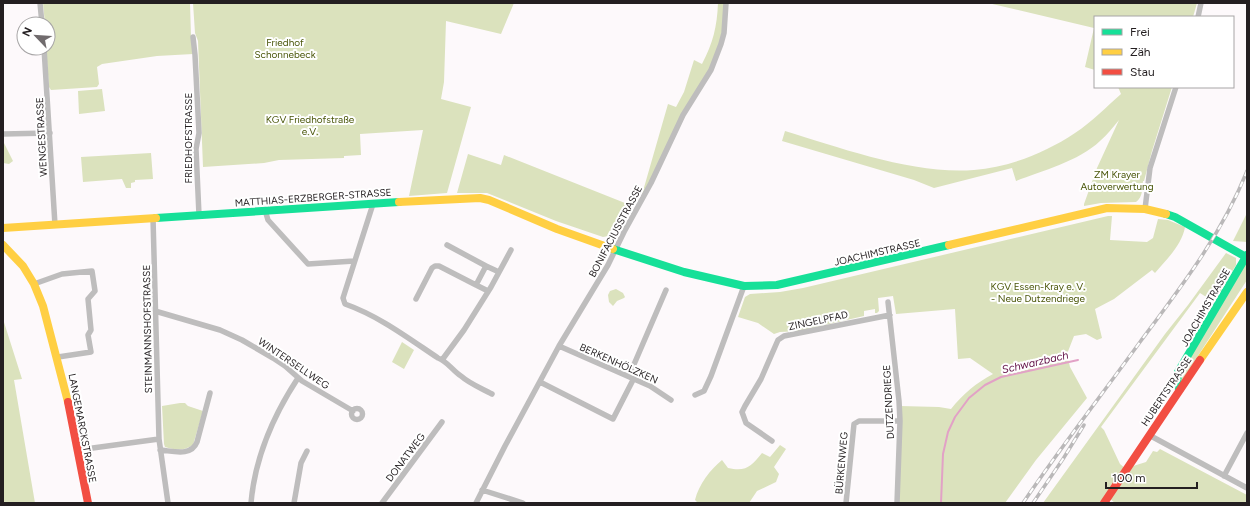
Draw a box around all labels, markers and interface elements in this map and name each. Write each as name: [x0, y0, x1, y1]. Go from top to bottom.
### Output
north arrow: [16, 16, 56, 56]
legend: [1094, 16, 1234, 88]
text: N: [20, 25, 35, 39]
text: Frei: [1130, 25, 1150, 39]
park label: Friedhof Schonnebeck: [254, 36, 316, 61]
text: Zäh: [1130, 45, 1151, 59]
text: Stau: [1130, 65, 1155, 79]
street label: FRIEDHOFSTRASSE: [182, 93, 195, 183]
street label: WENGESTRASSE: [33, 97, 50, 177]
park label: KGV Friedhofstraße e.V.: [266, 113, 355, 138]
park label: ZM Krayer Autoverwertung: [1080, 168, 1154, 193]
street label: BONIFACIUSSTRASSE: [586, 183, 645, 279]
street label: MATTHIAS-ERZBERGER-STRASSE: [234, 186, 392, 209]
street label: JOACHIMSTRASSE: [833, 236, 922, 269]
street label: STEINMANNSHOFSTRASSE: [140, 265, 155, 393]
street label: JOACHIMSTRASSE: [1178, 266, 1233, 349]
park label: KGV Essen-Kray e. V. - Neue Dutzendriege: [991, 280, 1085, 305]
street label: ZINGELPFAD: [787, 308, 849, 333]
street label: WINTERSELLWEG: [256, 335, 332, 392]
street label: BERKENHÖLZKEN: [577, 340, 660, 387]
water label: Schwarzbach: [1001, 349, 1070, 376]
street label: HUBERTSTRASSE: [1138, 354, 1195, 429]
street label: DUTZENDRIEGE: [880, 364, 897, 440]
street label: LANGEMARCKSTRASSE: [66, 372, 99, 484]
street label: DONATWEG: [383, 430, 428, 484]
street label: BÜRKENWEG: [832, 431, 851, 495]
scale bar: [1106, 464, 1197, 490]
text: 100 m: [1112, 471, 1146, 485]

